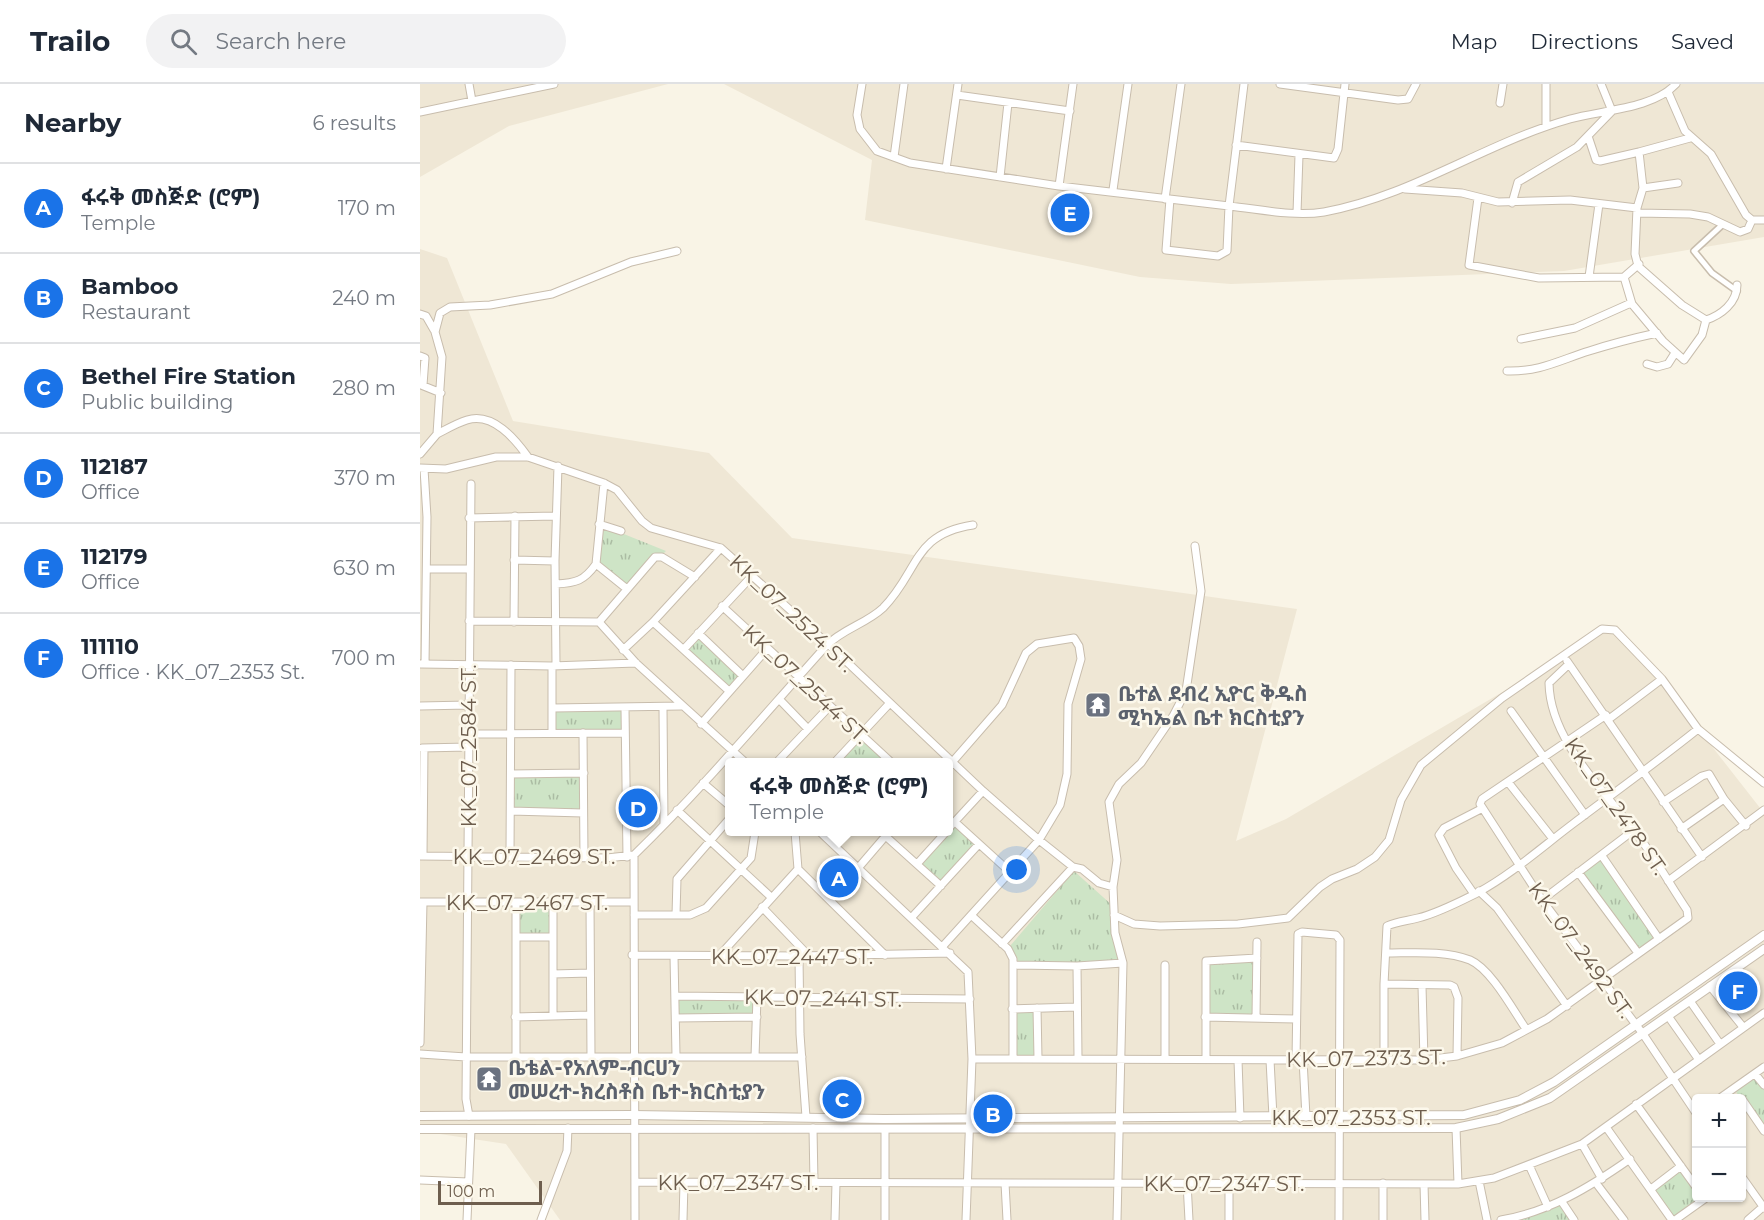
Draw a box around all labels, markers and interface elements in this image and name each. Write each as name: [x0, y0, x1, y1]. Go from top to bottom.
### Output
search box: [146, 14, 566, 68]
text: Trailo: [30, 24, 110, 58]
icon: search: [167, 25, 200, 58]
text: Search here: [215, 28, 346, 55]
text: Map: [1451, 29, 1497, 54]
text: Directions: [1530, 29, 1638, 54]
text: Saved: [1671, 29, 1734, 54]
text: Nearby: [24, 107, 121, 139]
text: 6 results: [312, 111, 396, 135]
text: ፋሩቅ መስጅድ (ሮም): [81, 184, 260, 211]
pin: E: [1050, 190, 1090, 236]
text: A: [36, 196, 51, 220]
text: 170 m: [338, 196, 396, 220]
text: Temple: [81, 211, 156, 235]
text: Bamboo: [81, 273, 178, 300]
text: B: [36, 286, 51, 310]
text: 240 m: [332, 286, 396, 310]
text: Restaurant: [81, 300, 191, 324]
text: Bethel Fire Station: [81, 363, 296, 390]
text: C: [36, 376, 51, 400]
text: 280 m: [332, 376, 396, 400]
text: Public building: [81, 390, 234, 414]
text: 112187: [81, 453, 148, 480]
text: D: [35, 466, 52, 490]
text: 370 m: [334, 466, 396, 490]
text: Office: [81, 480, 140, 504]
text: 112179: [81, 543, 148, 570]
street label: KK_07_2524 ST.: [725, 549, 859, 677]
text: E: [37, 556, 50, 580]
text: 630 m: [333, 556, 396, 580]
text: Office: [81, 570, 140, 594]
street label: KK_07_2544 ST.: [738, 619, 874, 749]
text: 111110: [81, 633, 139, 660]
text: F: [37, 646, 50, 670]
text: 700 m: [332, 646, 396, 670]
text: Office · KK_07_2353 St.: [81, 660, 305, 684]
street label: KK_07_2584 ST.: [456, 664, 481, 828]
place label: ቤተል ደብረ ኢዮር ቅዱስ ሚካኤል ቤተ ክርስቲያን: [1118, 681, 1308, 730]
temple icon: ቤተል ደብረ ኢዮር ቅዱስ ሚካኤል ቤተ ክርስቲያን: [1083, 690, 1113, 720]
street label: KK_07_2478 ST.: [1559, 733, 1673, 879]
popup: [725, 758, 953, 836]
text: ፋሩቅ መስጅድ (ሮም): [749, 773, 929, 800]
pin: D: [618, 786, 658, 830]
text: Temple: [749, 800, 824, 824]
street label: KK_07_2469 ST.: [452, 844, 616, 869]
your location: [1002, 855, 1031, 884]
pin: A: [820, 856, 858, 900]
street label: KK_07_2492 ST.: [1523, 877, 1639, 1023]
street label: KK_07_2467 ST.: [446, 890, 608, 915]
street label: KK_07_2447 ST.: [711, 944, 873, 969]
pin: F: [1718, 968, 1758, 1014]
street label: KK_07_2441 ST.: [744, 984, 902, 1012]
street label: KK_07_2373 ST.: [1286, 1044, 1446, 1072]
place label: ቤቴል-የአለም-ብርሀን መሠረተ-ክረስቶስ ቤተ-ክርስቲያን: [508, 1055, 765, 1104]
temple icon: ቤቴል-የአለም-ብርሀን መሠረተ-ክረስቶስ ቤተ-ክርስቲያን: [474, 1064, 504, 1094]
pin: C: [822, 1076, 862, 1122]
pin: B: [974, 1092, 1012, 1136]
map controls: [1692, 1094, 1746, 1202]
button: +: [1692, 1094, 1746, 1148]
street label: KK_07_2353 ST.: [1271, 1105, 1431, 1130]
button: −: [1692, 1148, 1746, 1202]
street label: KK_07_2347 ST.: [657, 1170, 819, 1195]
street label: KK_07_2347 ST.: [1143, 1171, 1305, 1196]
scale bar: [438, 1178, 542, 1206]
text: 100 m: [447, 1182, 495, 1201]

